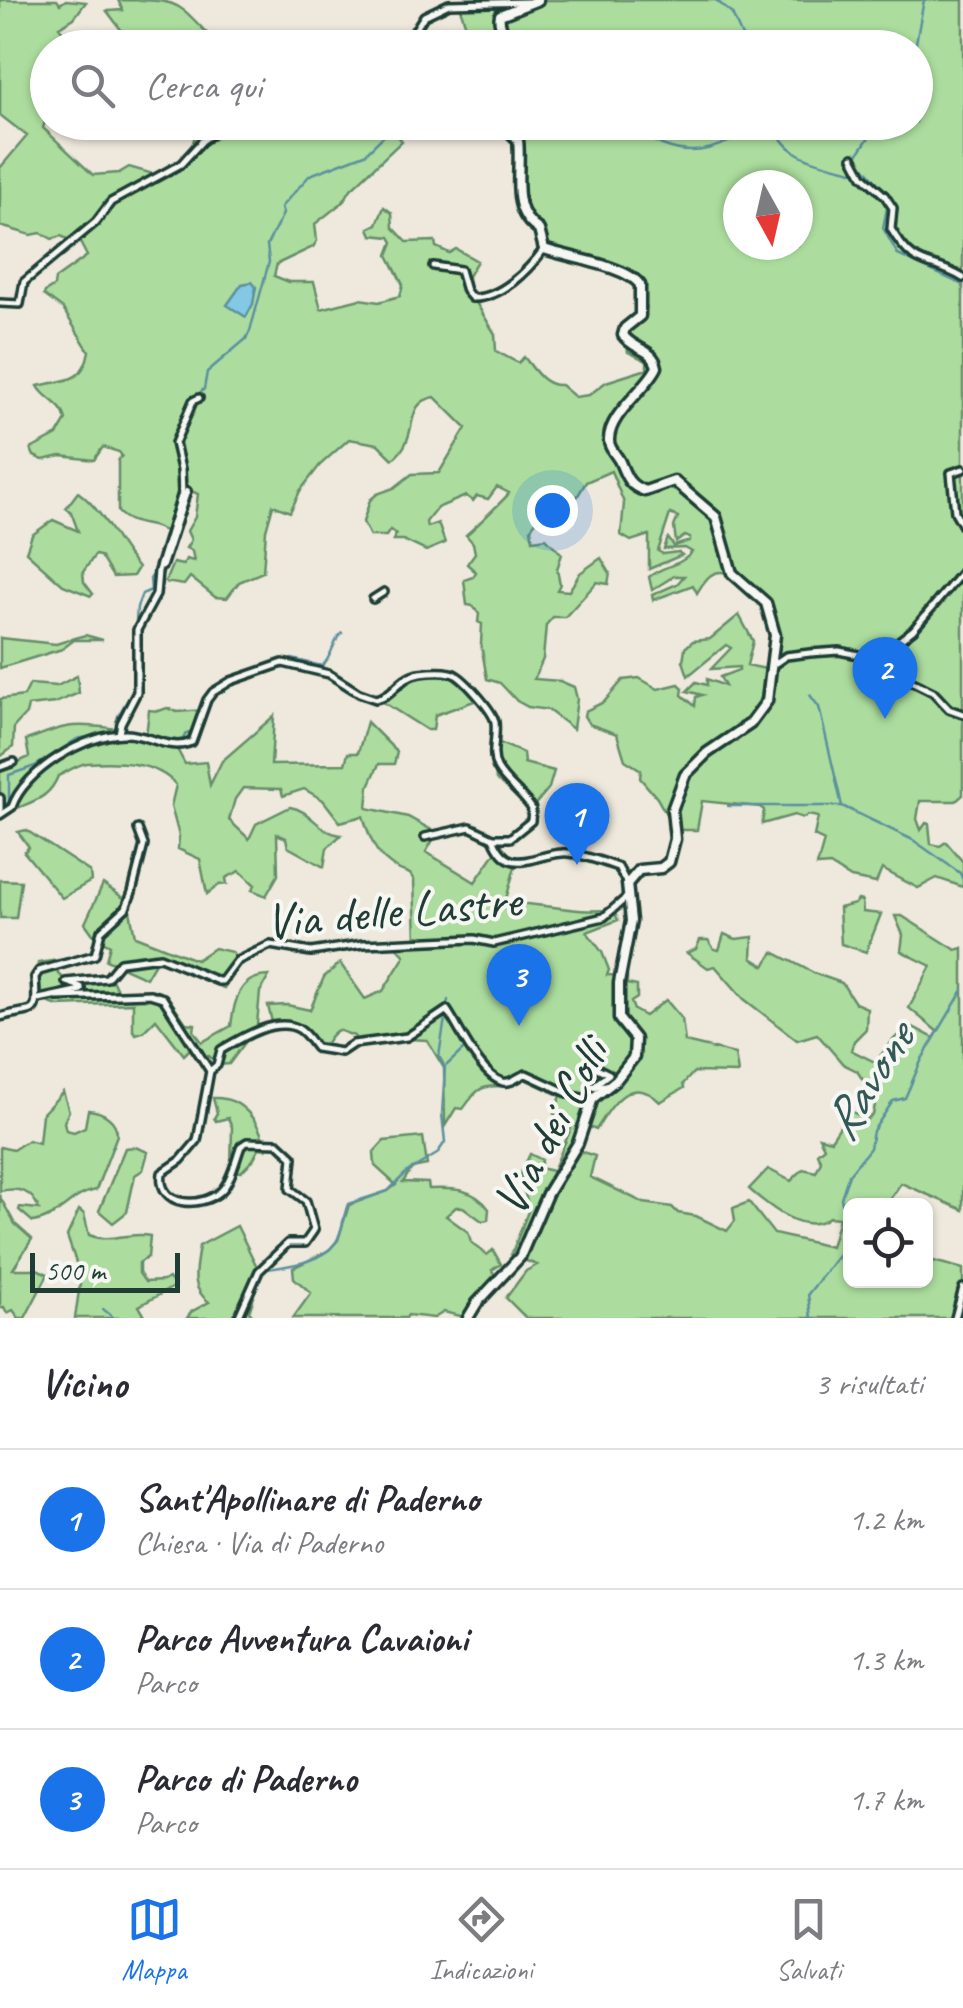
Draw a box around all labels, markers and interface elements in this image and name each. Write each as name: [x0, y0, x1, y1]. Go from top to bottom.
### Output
search box: [30, 30, 933, 140]
icon: search: [65, 58, 120, 113]
text: Cerca qui: [145, 62, 262, 109]
north arrow: [723, 170, 813, 260]
your location: [527, 485, 578, 536]
pin: 2: [852, 636, 918, 719]
pin: 1: [544, 782, 610, 865]
street label: Via delle Lastre: [263, 868, 526, 953]
pin: 3: [486, 944, 552, 1026]
water label: Ravone: [807, 1005, 933, 1152]
street label: Via dei Colli: [478, 1023, 626, 1226]
map controls: [843, 1198, 933, 1288]
button: locate: [843, 1198, 933, 1288]
scale bar: [30, 1248, 180, 1292]
text: 500 m: [45, 1253, 105, 1288]
text: Vicino: [40, 1357, 127, 1410]
text: 3 risultati: [815, 1363, 923, 1404]
text: Sant'Apollinare di Paderno: [135, 1475, 479, 1522]
text: 1: [65, 1499, 80, 1540]
text: 1.2 km: [849, 1499, 923, 1540]
text: Chiesa · Via di Paderno: [135, 1522, 383, 1563]
text: Parco Avventura Cavaioni: [135, 1615, 468, 1662]
text: 2: [65, 1639, 80, 1680]
text: 1.3 km: [849, 1639, 923, 1680]
text: Parco: [135, 1662, 197, 1703]
text: Parco di Paderno: [135, 1755, 357, 1802]
text: 3: [65, 1779, 80, 1820]
text: 1.7 km: [849, 1779, 923, 1820]
text: Parco: [135, 1802, 197, 1843]
tab: Mappa: [122, 1892, 186, 1987]
tab: Indicazioni: [430, 1892, 533, 1987]
tab: Salvati: [776, 1892, 841, 1987]

